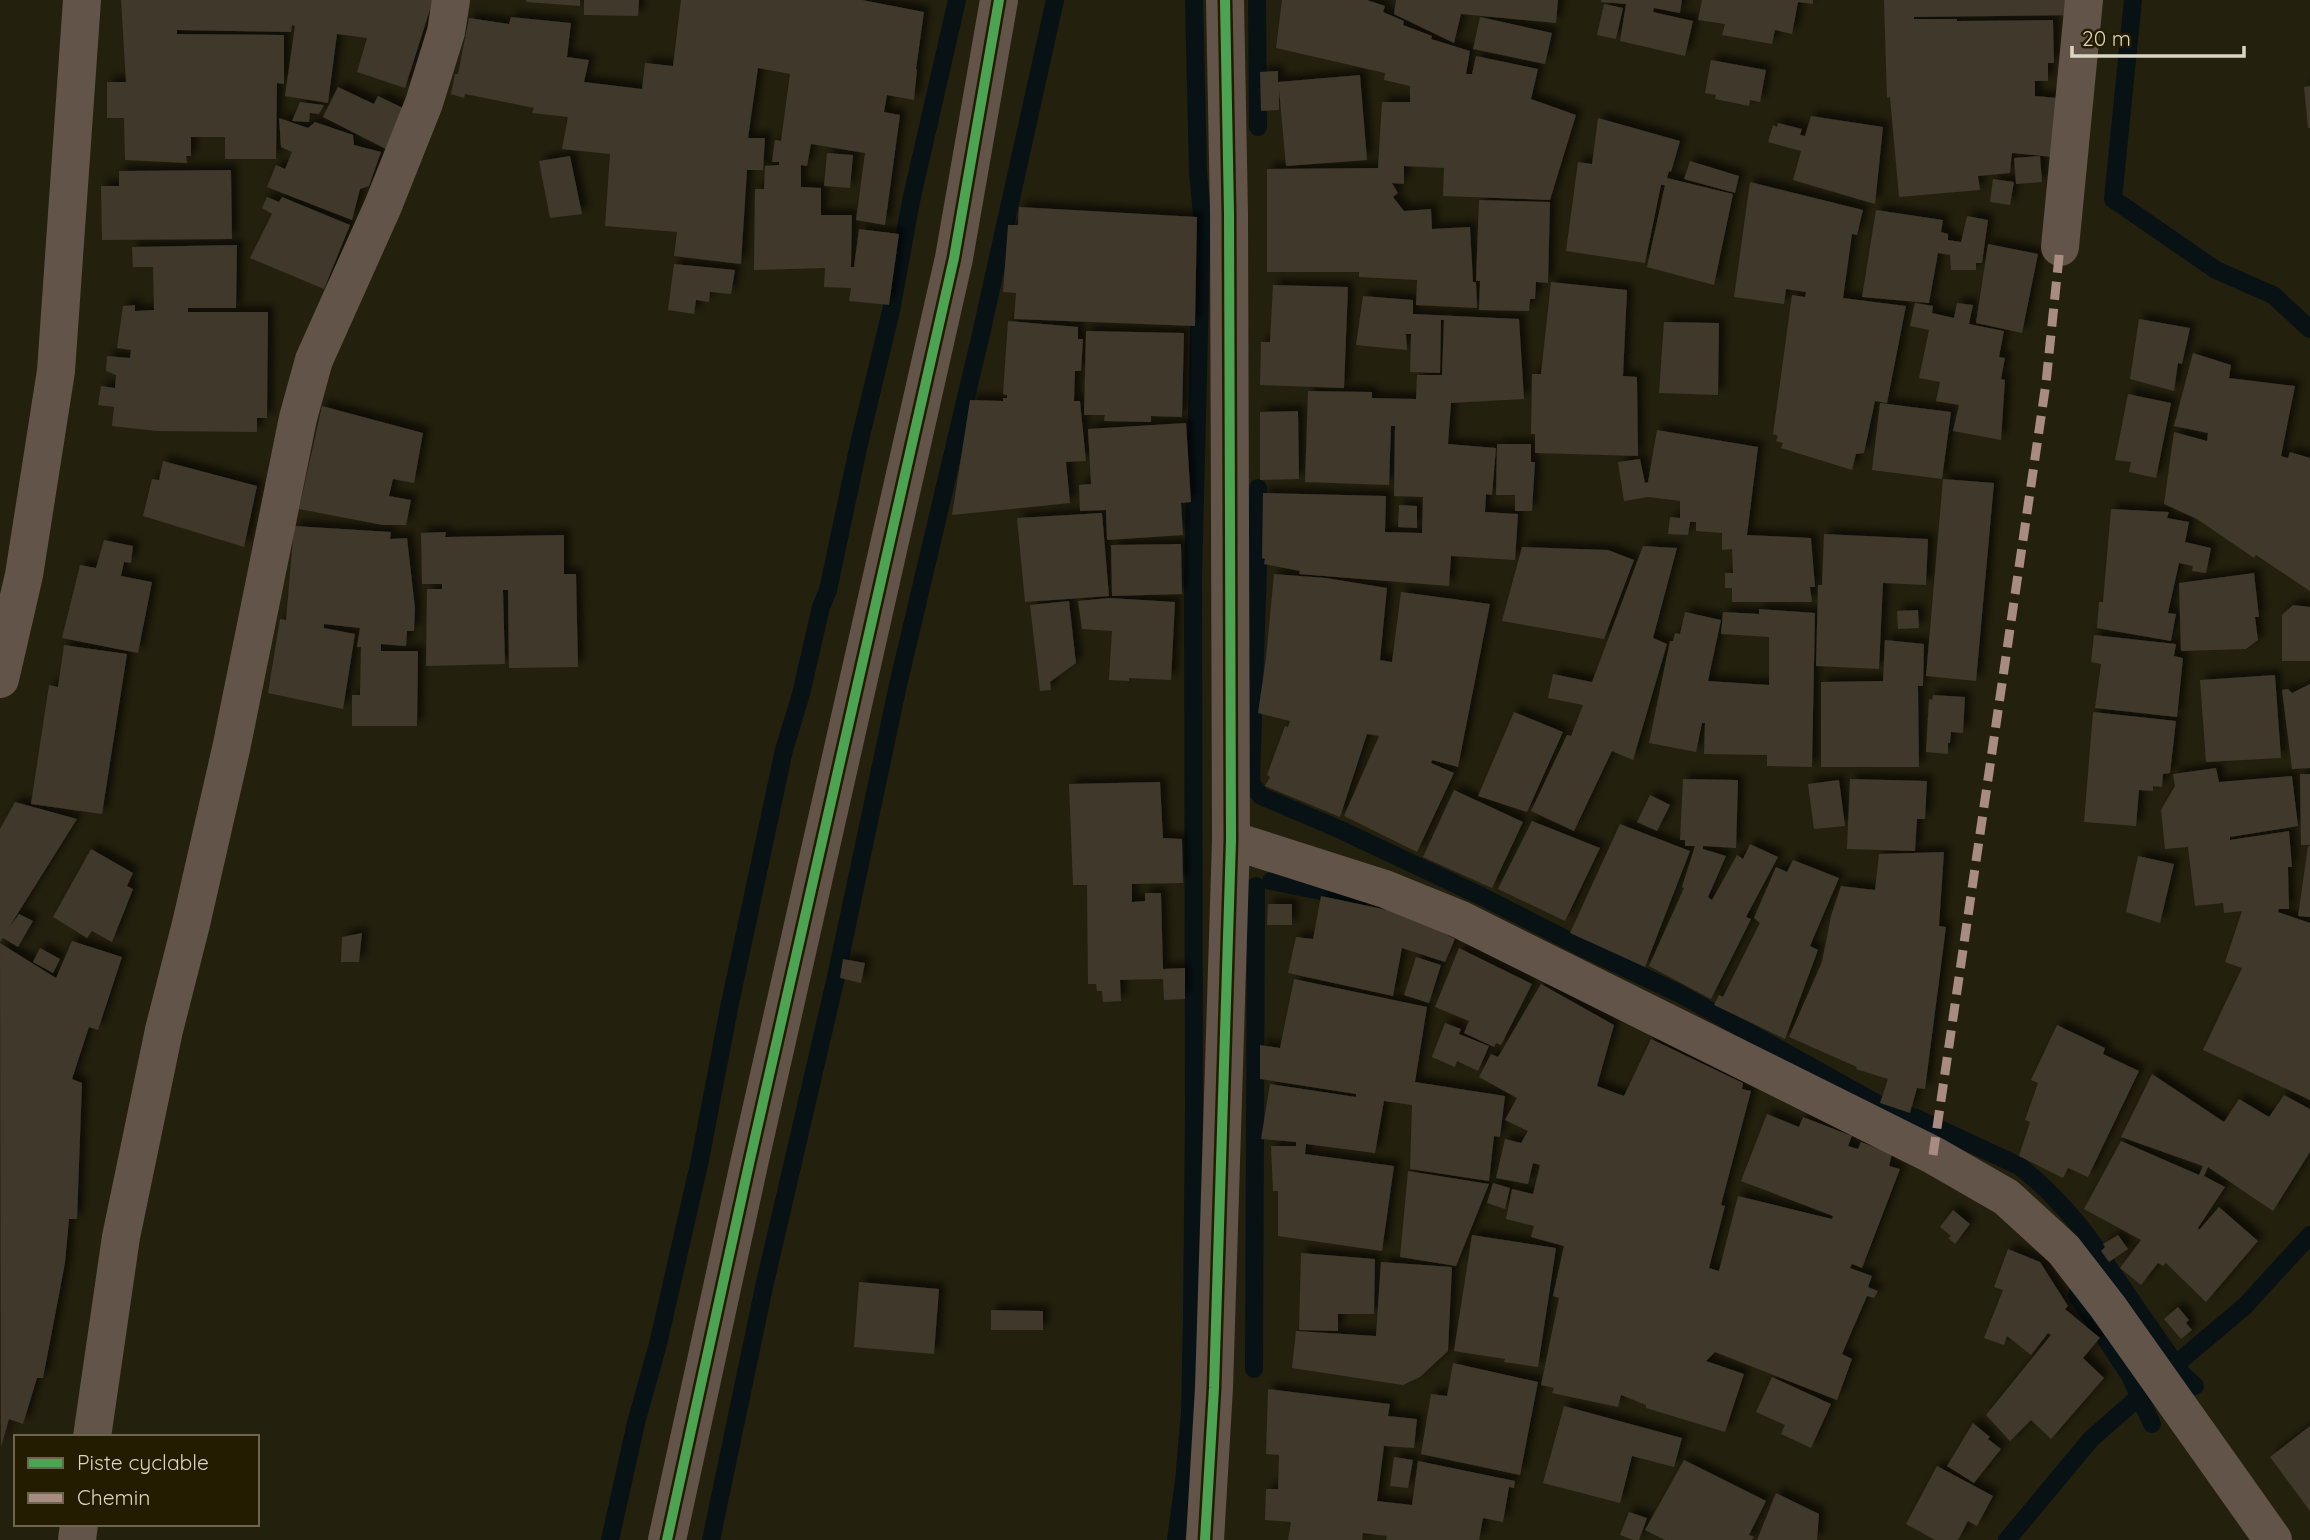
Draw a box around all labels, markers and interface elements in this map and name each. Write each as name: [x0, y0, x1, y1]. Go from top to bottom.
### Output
scale bar: [2072, 14, 2244, 58]
text: 20 m: [2082, 25, 2131, 51]
legend: [14, 1435, 259, 1526]
text: Piste cyclable: [77, 1449, 209, 1475]
text: Chemin: [77, 1484, 150, 1510]

